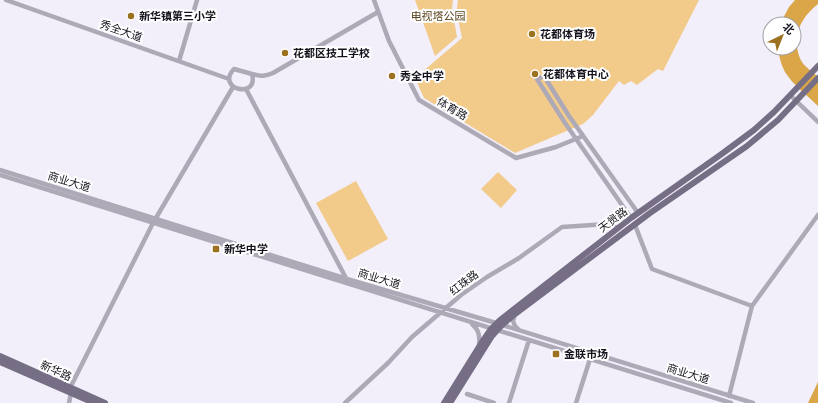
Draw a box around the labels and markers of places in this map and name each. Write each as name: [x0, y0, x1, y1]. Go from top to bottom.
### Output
place label: 新华镇第三小学: [139, 10, 216, 23]
marker: 新华镇第三小学: [126, 11, 136, 21]
place label: 花都体育场: [540, 28, 595, 41]
marker: 花都体育场: [527, 29, 537, 39]
place label: 花都区技工学校: [293, 47, 370, 60]
marker: 花都区技工学校: [280, 48, 290, 58]
place label: 花都体育中心: [543, 68, 609, 81]
marker: 花都体育中心: [530, 69, 540, 79]
place label: 秀全中学: [400, 70, 444, 83]
marker: 秀全中学: [387, 71, 397, 81]
place label: 新华中学: [224, 243, 268, 256]
marker: 新华中学: [211, 244, 221, 254]
place label: 金联市场: [564, 348, 608, 361]
marker: 金联市场: [551, 349, 561, 359]

